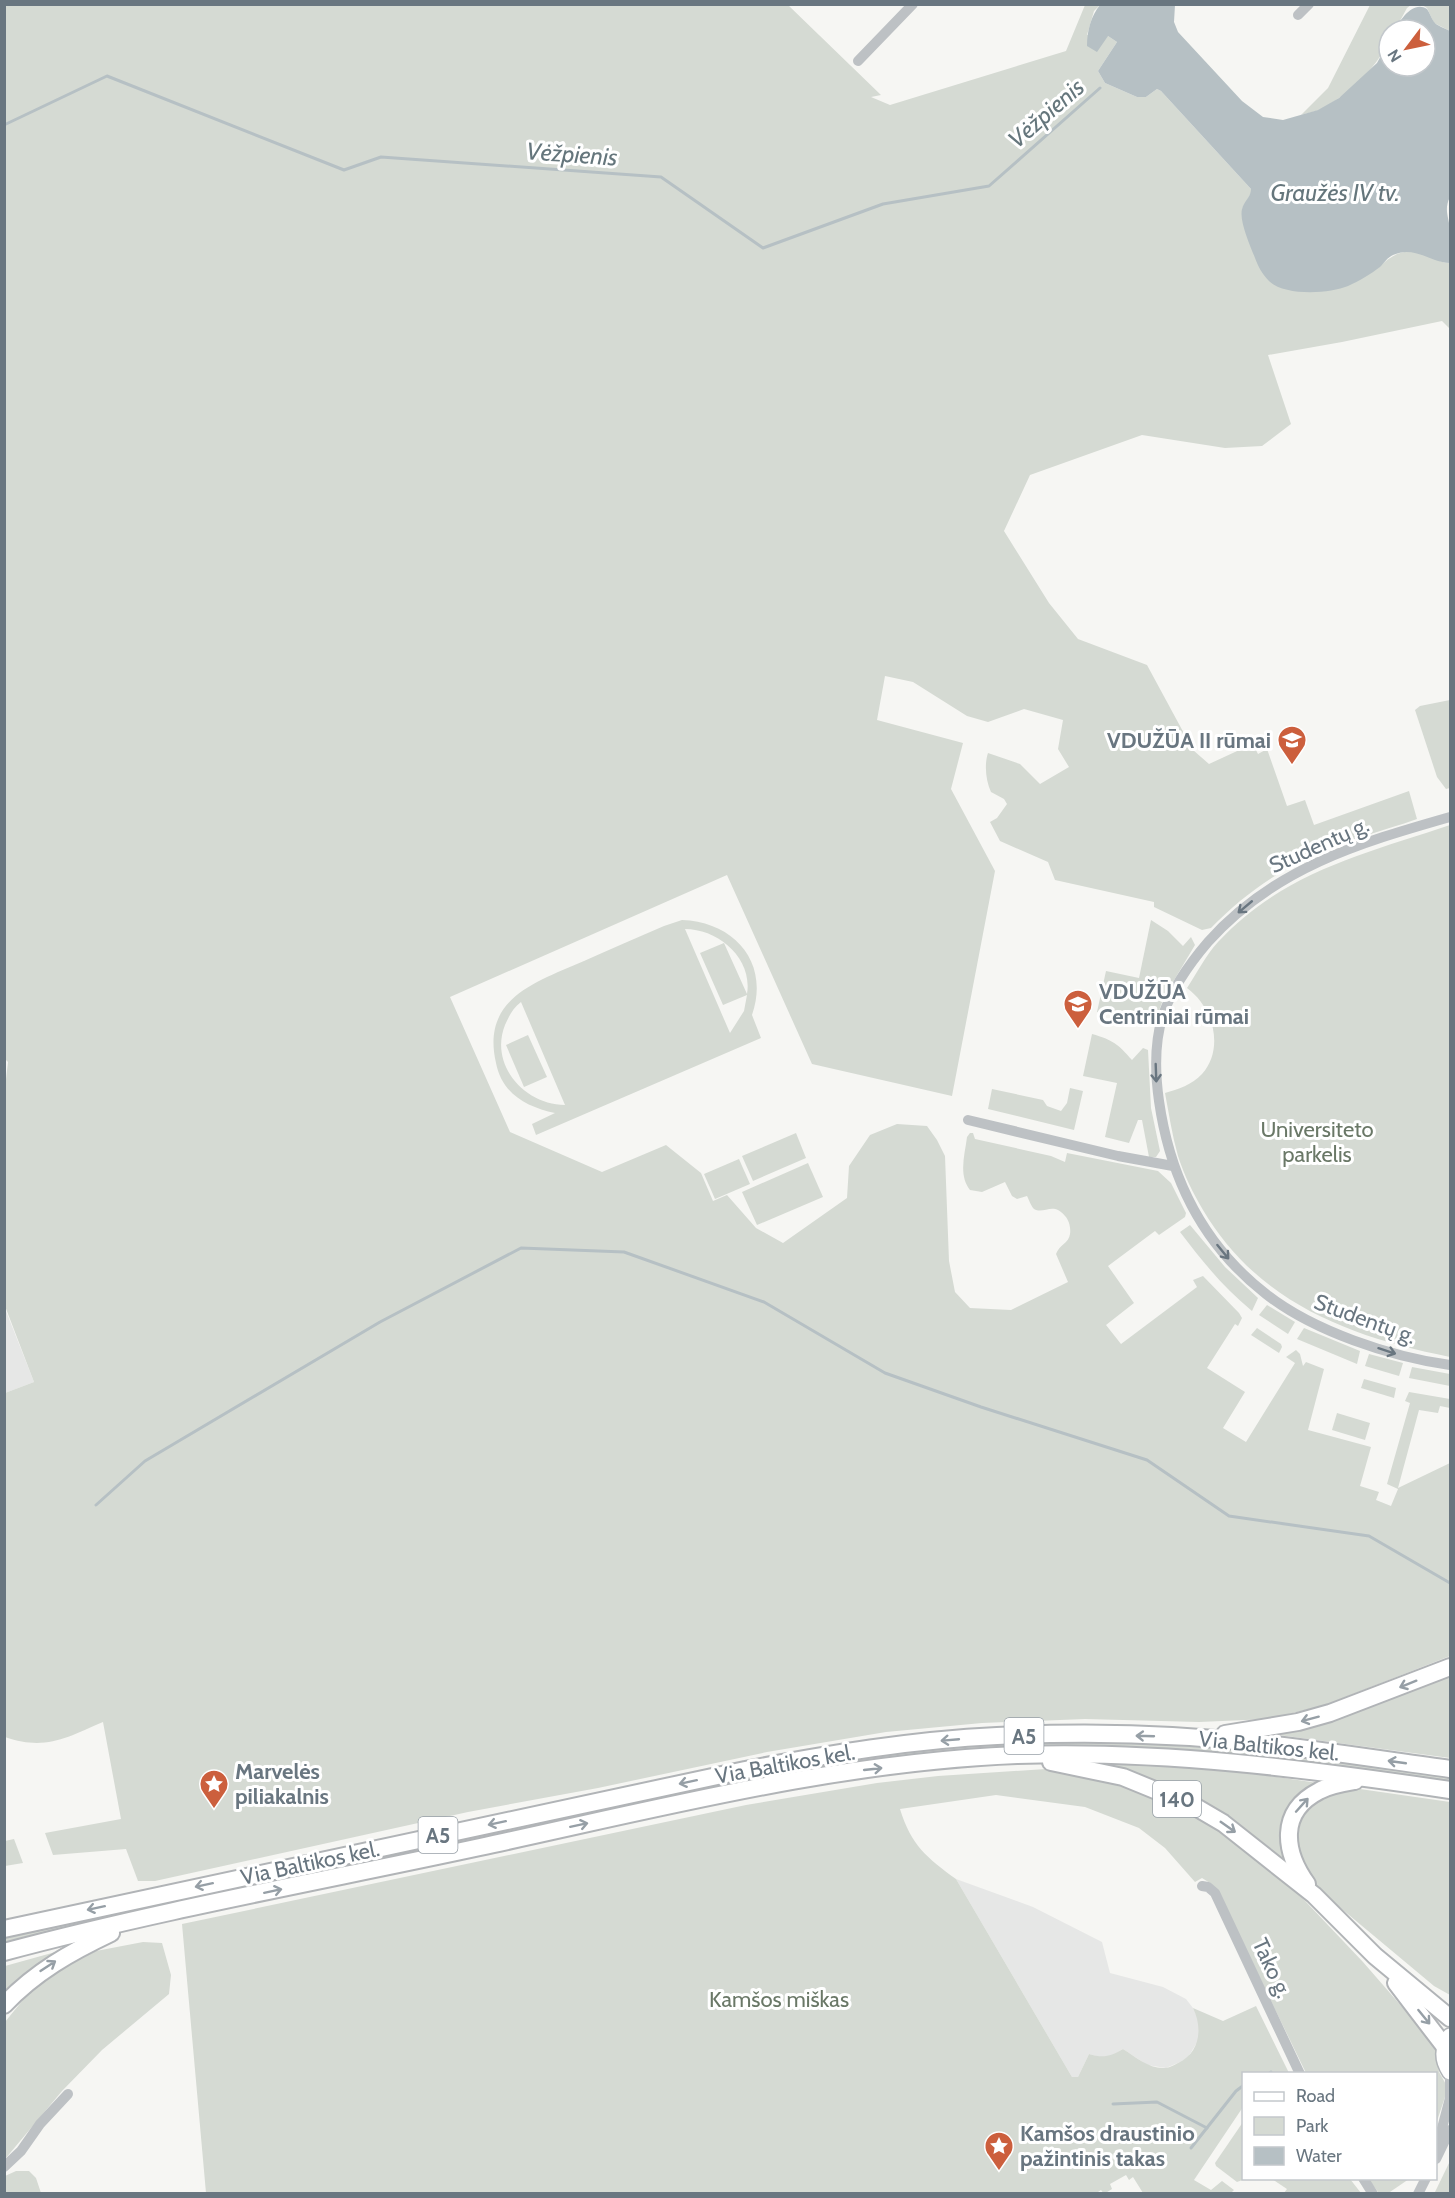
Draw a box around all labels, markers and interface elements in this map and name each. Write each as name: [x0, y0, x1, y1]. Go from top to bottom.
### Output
north arrow: [1377, 18, 1437, 78]
text: N: [1384, 46, 1406, 66]
water label: Vėžpienis: [1002, 72, 1090, 154]
water label: Vėžpienis: [526, 136, 618, 172]
water label: Graužės IV tv.: [1271, 178, 1399, 207]
school or university icon: VDUŽŪA II rūmai: [1276, 724, 1308, 766]
place label: VDUŽŪA II rūmai: [1107, 727, 1271, 754]
street label: Studentų g.: [1265, 811, 1373, 879]
one-way arrow: [1237, 901, 1253, 914]
place label: VDUŽŪA Centriniai rūmai: [1099, 978, 1249, 1030]
school or university icon: VDUŽŪA Centriniai rūmai: [1062, 988, 1094, 1030]
one-way arrow: [1151, 1062, 1162, 1082]
park label: Universiteto parkelis: [1260, 1116, 1374, 1168]
one-way arrow: [1216, 1244, 1229, 1260]
street label: Studentų g.: [1310, 1288, 1420, 1350]
one-way arrow: [1377, 1346, 1396, 1357]
one-way arrow: [1400, 1680, 1418, 1691]
one-way arrow: [1301, 1713, 1320, 1725]
road number: A5: [1004, 1718, 1044, 1754]
street label: Via Baltikos kel.: [1197, 1725, 1341, 1767]
one-way arrow: [1136, 1731, 1156, 1742]
one-way arrow: [941, 1735, 961, 1746]
street label: Via Baltikos kel.: [713, 1738, 857, 1790]
one-way arrow: [1388, 1756, 1407, 1767]
place label: Marvelės piliakalnis: [235, 1758, 329, 1810]
one-way arrow: [863, 1763, 883, 1774]
place icon: Marvelės piliakalnis: [198, 1768, 230, 1810]
one-way arrow: [678, 1777, 698, 1788]
road number: 140: [1153, 1781, 1201, 1817]
one-way arrow: [1295, 1797, 1309, 1812]
road number: A5: [418, 1817, 458, 1853]
one-way arrow: [488, 1817, 507, 1829]
one-way arrow: [569, 1819, 588, 1831]
one-way arrow: [1219, 1821, 1235, 1833]
street label: Via Baltikos kel.: [238, 1835, 382, 1891]
one-way arrow: [194, 1880, 213, 1892]
one-way arrow: [263, 1885, 282, 1897]
one-way arrow: [87, 1903, 106, 1914]
street label: Tako g.: [1246, 1934, 1298, 2002]
one-way arrow: [40, 1960, 57, 1973]
park label: Kamšos miškas: [709, 1986, 849, 2013]
one-way arrow: [1417, 2009, 1430, 2025]
legend: [1242, 2072, 1437, 2180]
text: Road: [1296, 2085, 1335, 2107]
text: Park: [1296, 2115, 1329, 2137]
place label: Kamšos draustinio pažintinis takas: [1020, 2120, 1195, 2172]
place icon: Kamšos draustinio pažintinis takas: [983, 2130, 1015, 2172]
text: Water: [1296, 2145, 1342, 2167]

